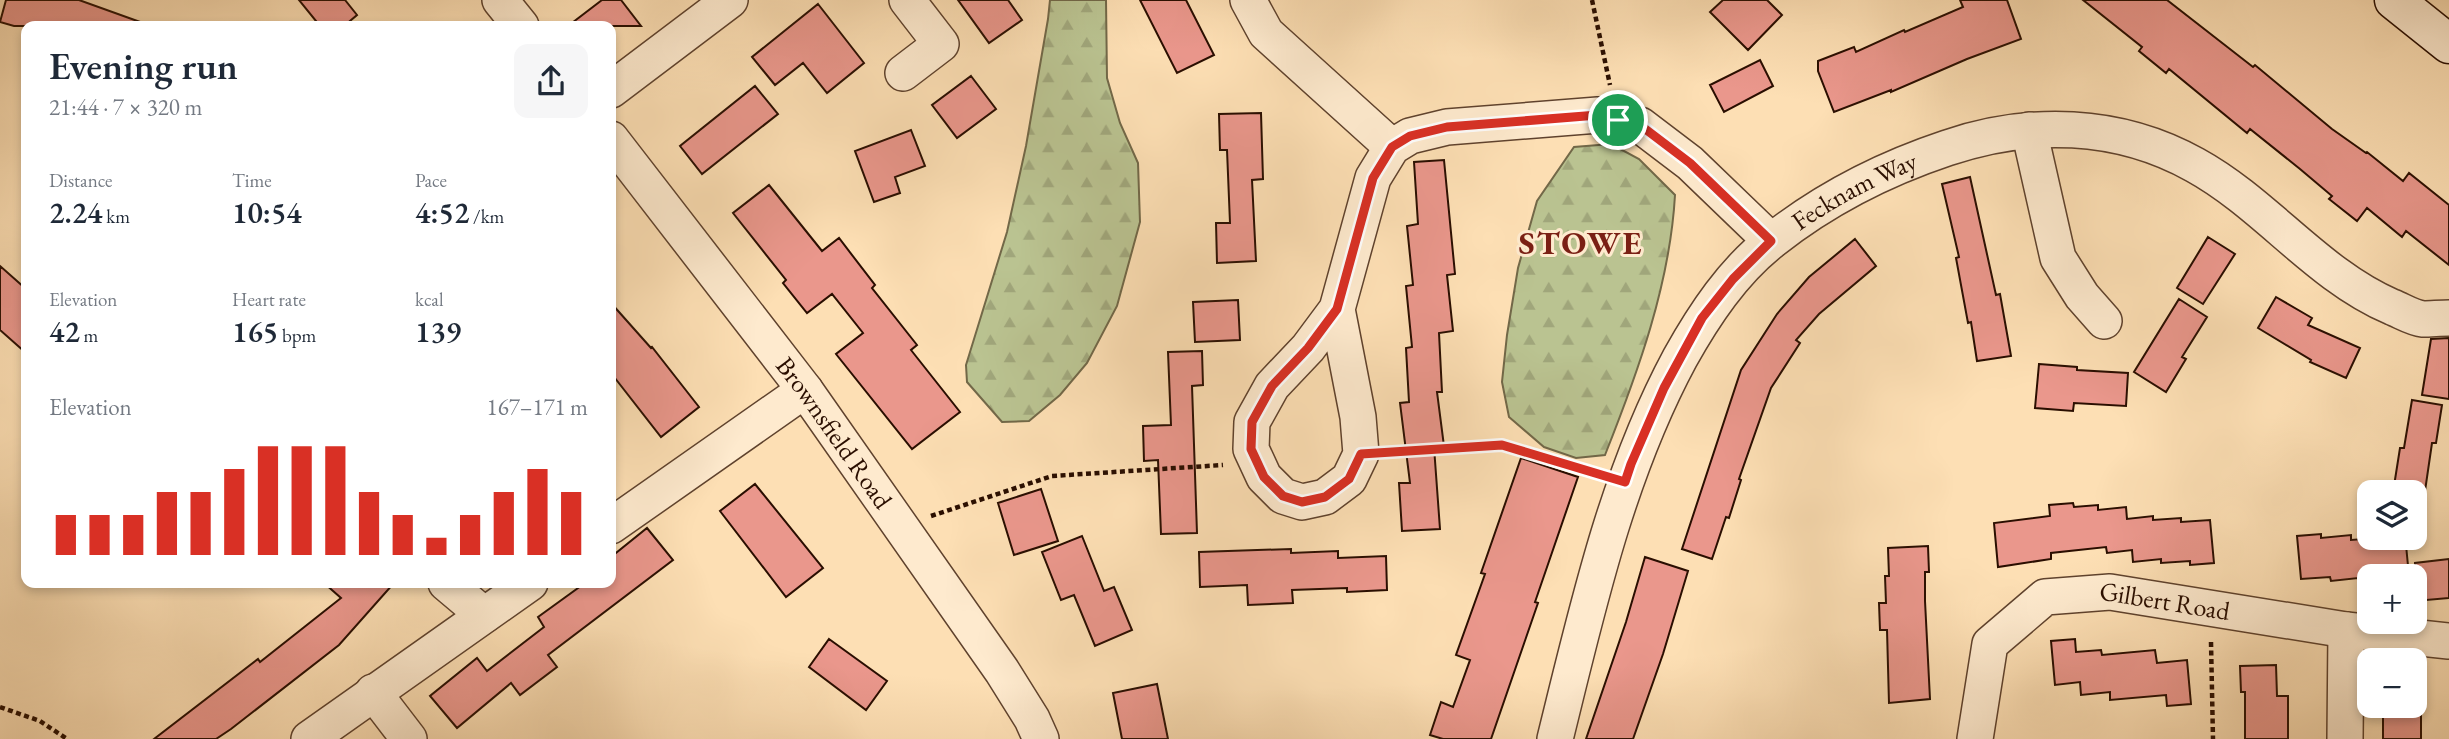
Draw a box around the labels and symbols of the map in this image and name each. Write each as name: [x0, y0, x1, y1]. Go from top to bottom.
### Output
pin: [1588, 90, 1648, 150]
street label: Fecknam Way: [1785, 143, 1922, 238]
district label: STOWE: [1519, 221, 1643, 264]
street label: Brownsfield Road: [768, 350, 901, 516]
street label: Gilbert Road: [2098, 574, 2233, 628]

